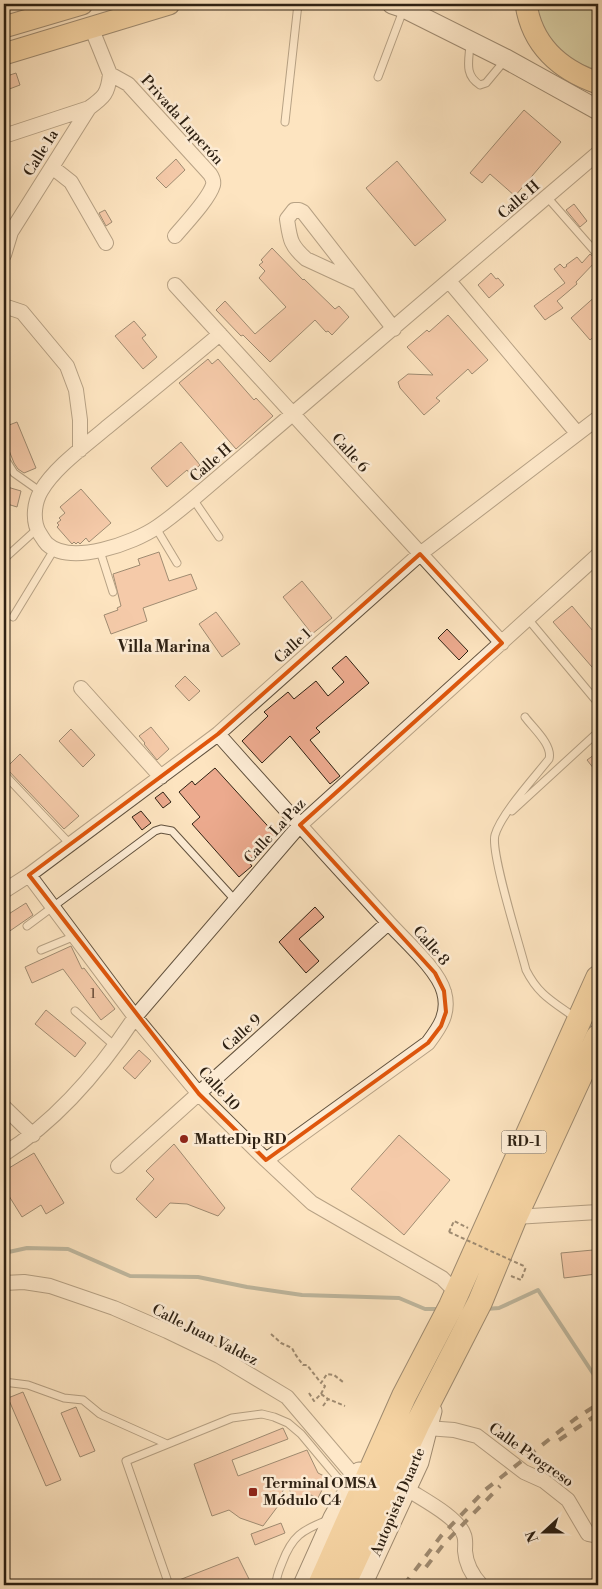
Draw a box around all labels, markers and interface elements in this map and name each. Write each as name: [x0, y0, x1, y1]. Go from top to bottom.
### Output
street label: Privada Luperón: [137, 71, 227, 169]
street label: Calle 1a: [19, 126, 63, 180]
street label: Calle H: [494, 177, 544, 223]
street label: Calle 6: [327, 429, 373, 477]
street label: Calle H: [186, 440, 236, 486]
street label: Calle 1: [270, 624, 316, 668]
district label: Villa Marina: [117, 637, 211, 657]
street label: Calle La Paz: [240, 794, 310, 868]
street label: Calle 8: [409, 922, 453, 970]
house number: 1: [90, 987, 96, 1002]
street label: Calle 9: [218, 1010, 266, 1056]
street label: Calle 10: [194, 1063, 244, 1115]
place label: MatteDip RD: [194, 1130, 286, 1149]
road number: RD-1: [502, 1130, 546, 1154]
marker: MatteDip RD: [178, 1133, 190, 1145]
street label: Calle Juan Valdez: [149, 1300, 261, 1370]
street label: Calle Progreso: [485, 1419, 577, 1491]
street label: Autopista Duarte: [366, 1445, 429, 1560]
place label: Terminal OMSA Módulo C4: [263, 1474, 377, 1510]
marker: Terminal OMSA Módulo C4: [247, 1486, 259, 1498]
north arrow: [520, 1506, 570, 1556]
text: N: [522, 1528, 543, 1545]

